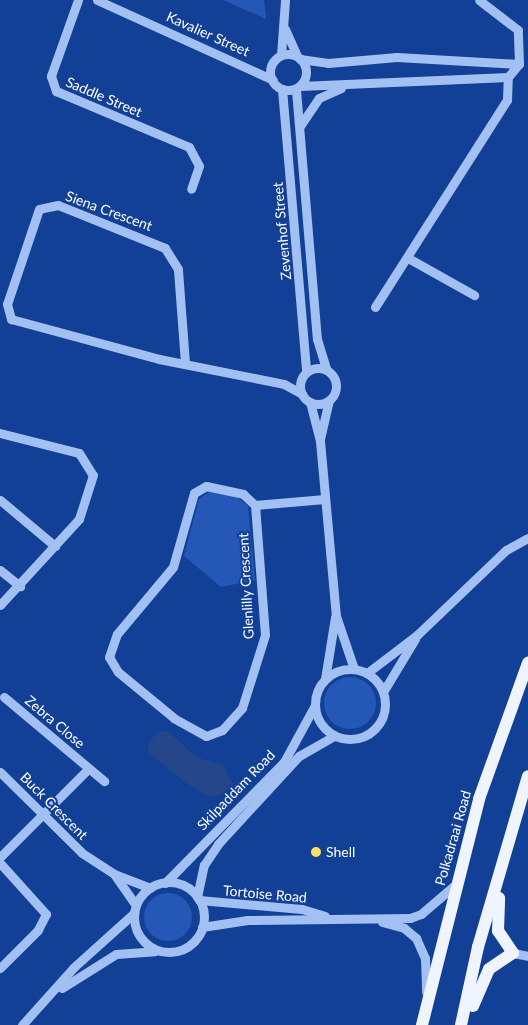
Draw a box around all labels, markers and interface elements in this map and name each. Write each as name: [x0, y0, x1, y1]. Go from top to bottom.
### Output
street label: Kavalier Street: [164, 8, 252, 60]
street label: Saddle Street: [63, 73, 145, 121]
street label: Zevenhof Street: [269, 181, 295, 281]
street label: Siena Crescent: [63, 188, 155, 234]
street label: Glenlilly Crescent: [235, 532, 257, 640]
street label: Zebra Close: [22, 692, 88, 752]
street label: Skilpaddam Road: [194, 746, 278, 834]
street label: Buck Crescent: [17, 769, 91, 843]
street label: Polkadraai Road: [431, 789, 475, 887]
place label: Shell: [326, 844, 355, 860]
marker: Shell: [310, 846, 322, 858]
street label: Tortoise Road: [222, 882, 308, 906]

